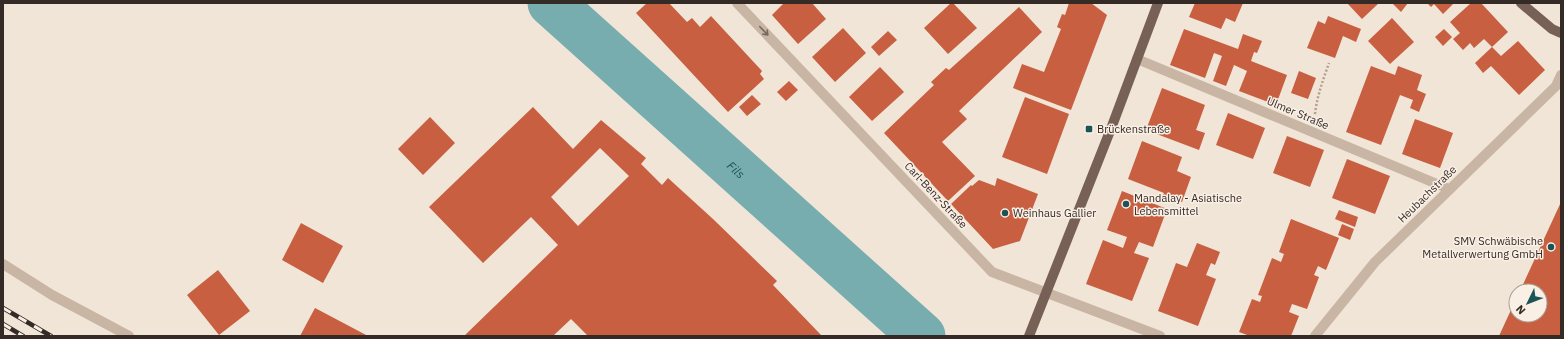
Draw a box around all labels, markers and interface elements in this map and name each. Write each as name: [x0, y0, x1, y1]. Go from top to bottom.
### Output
one-way arrow: [760, 26, 769, 36]
street label: Ulmer Straße: [1265, 94, 1331, 132]
place label: Brückenstraße: [1097, 122, 1170, 136]
marker: Brückenstraße: [1084, 124, 1094, 134]
water label: Fils: [724, 158, 748, 181]
street label: Carl-Benz-Straße: [902, 159, 970, 231]
street label: Heubachstraße: [1395, 163, 1459, 225]
place label: Mandalay - Asiatische Lebensmittel: [1134, 191, 1242, 218]
marker: Mandalay - Asiatische Lebensmittel: [1121, 199, 1131, 209]
place label: Weinhaus Gallier: [1013, 206, 1096, 220]
marker: Weinhaus Gallier: [1000, 208, 1010, 218]
place label: SMV Schwäbische Metallverwertung GmbH: [1422, 234, 1543, 261]
marker: SMV Schwäbische Metallverwertung GmbH: [1546, 242, 1556, 252]
north arrow: [1508, 283, 1548, 323]
text: N: [1513, 302, 1529, 318]

